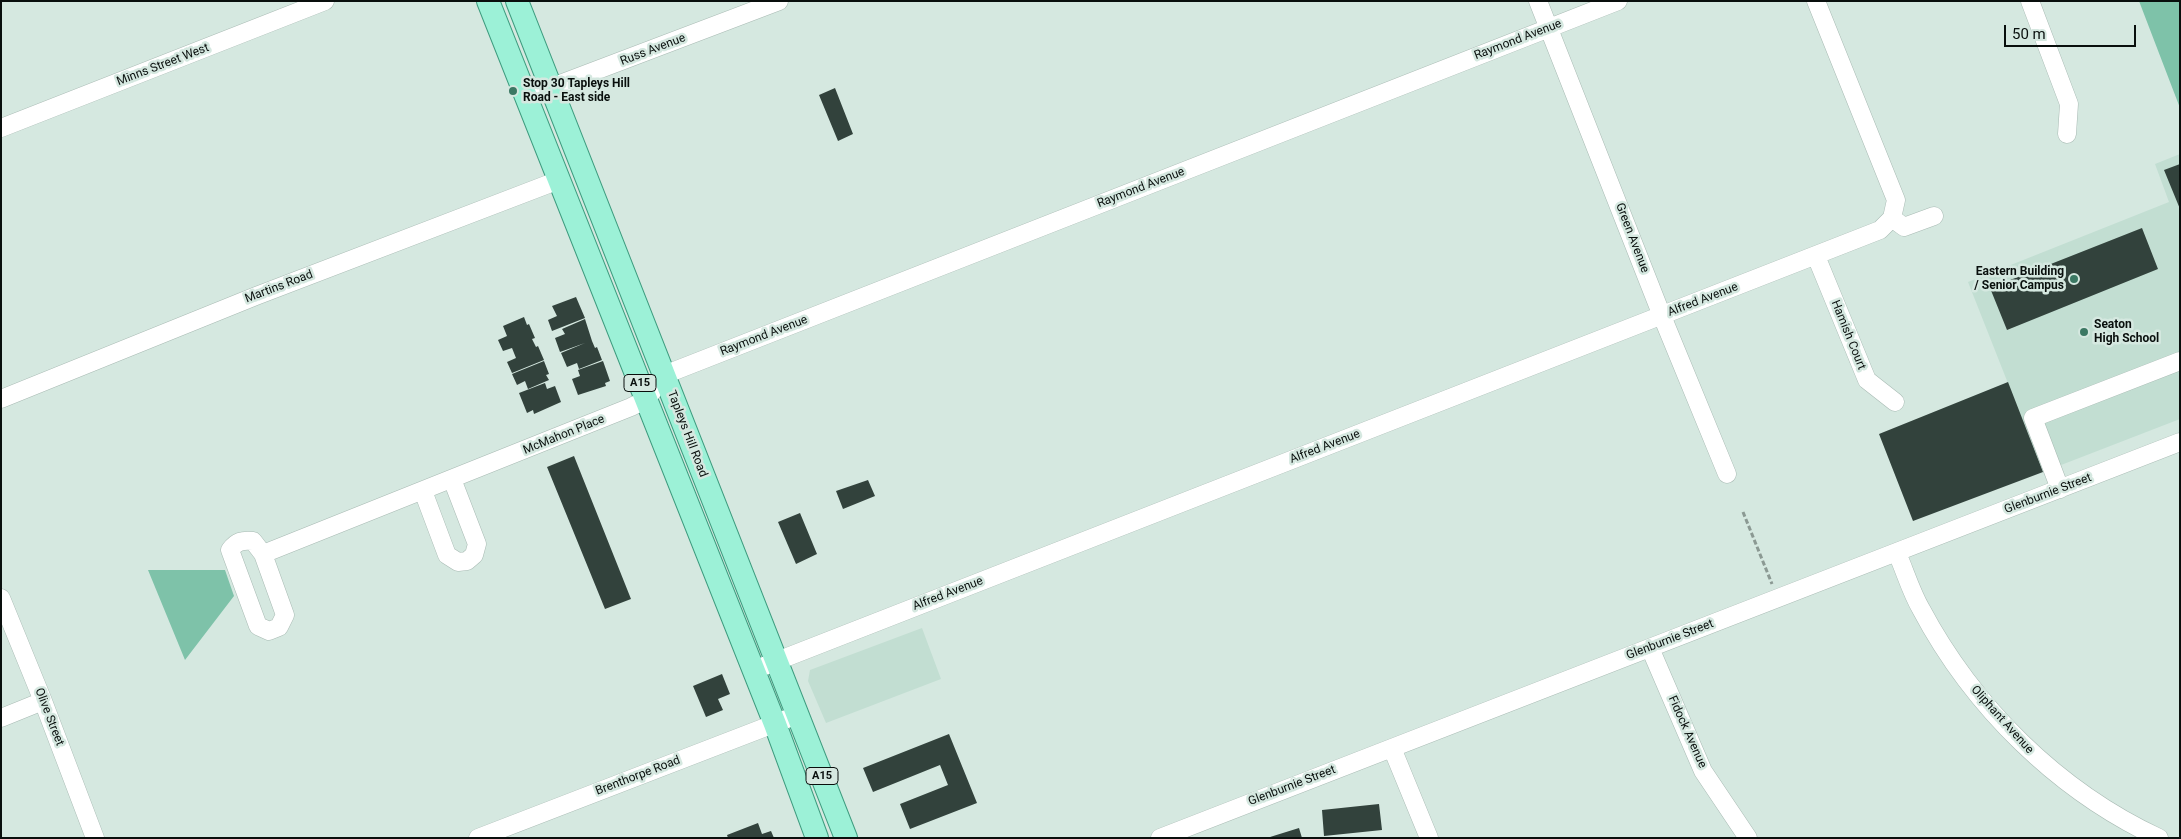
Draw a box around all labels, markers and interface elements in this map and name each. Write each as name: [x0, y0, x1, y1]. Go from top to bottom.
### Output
scale bar: [2006, 15, 2138, 47]
street label: Raymond Avenue: [1472, 17, 1564, 63]
text: 50 m: [2012, 25, 2046, 43]
street label: Russ Avenue: [618, 31, 688, 69]
street label: Minns Street West: [115, 41, 211, 89]
place label: Stop 30 Tapleys Hill Road - East side: [523, 77, 630, 105]
marker: Stop 30 Tapleys Hill Road - East side: [507, 85, 519, 97]
street label: Raymond Avenue: [1095, 165, 1187, 211]
street label: Green Avenue: [1612, 201, 1652, 275]
place label: Eastern Building / Senior Campus: [1974, 265, 2064, 293]
street label: Martins Road: [243, 267, 315, 307]
marker: Eastern Building / Senior Campus: [2068, 273, 2080, 285]
street label: Alfred Avenue: [1666, 280, 1740, 320]
street label: Hamish Court: [1827, 298, 1869, 372]
street label: Raymond Avenue: [718, 313, 810, 359]
place label: Seaton High School: [2094, 318, 2159, 346]
marker: Seaton High School: [2078, 326, 2090, 338]
road number: A15: [624, 374, 656, 392]
street label: Tapleys Hill Road: [664, 389, 710, 479]
street label: McMahon Place: [521, 412, 607, 458]
street label: Alfred Avenue: [1288, 427, 1362, 467]
street label: Glenburnie Street: [2002, 471, 2094, 517]
street label: Alfred Avenue: [911, 574, 985, 614]
street label: Glenburnie Street: [1624, 617, 1716, 663]
street label: Oliphant Avenue: [1968, 683, 2036, 757]
street label: Olive Street: [31, 686, 67, 748]
street label: Fidock Avenue: [1665, 694, 1709, 770]
street label: Brenthorpe Road: [594, 753, 682, 799]
street label: Glenburnie Street: [1246, 763, 1338, 809]
road number: A15: [806, 768, 838, 784]

